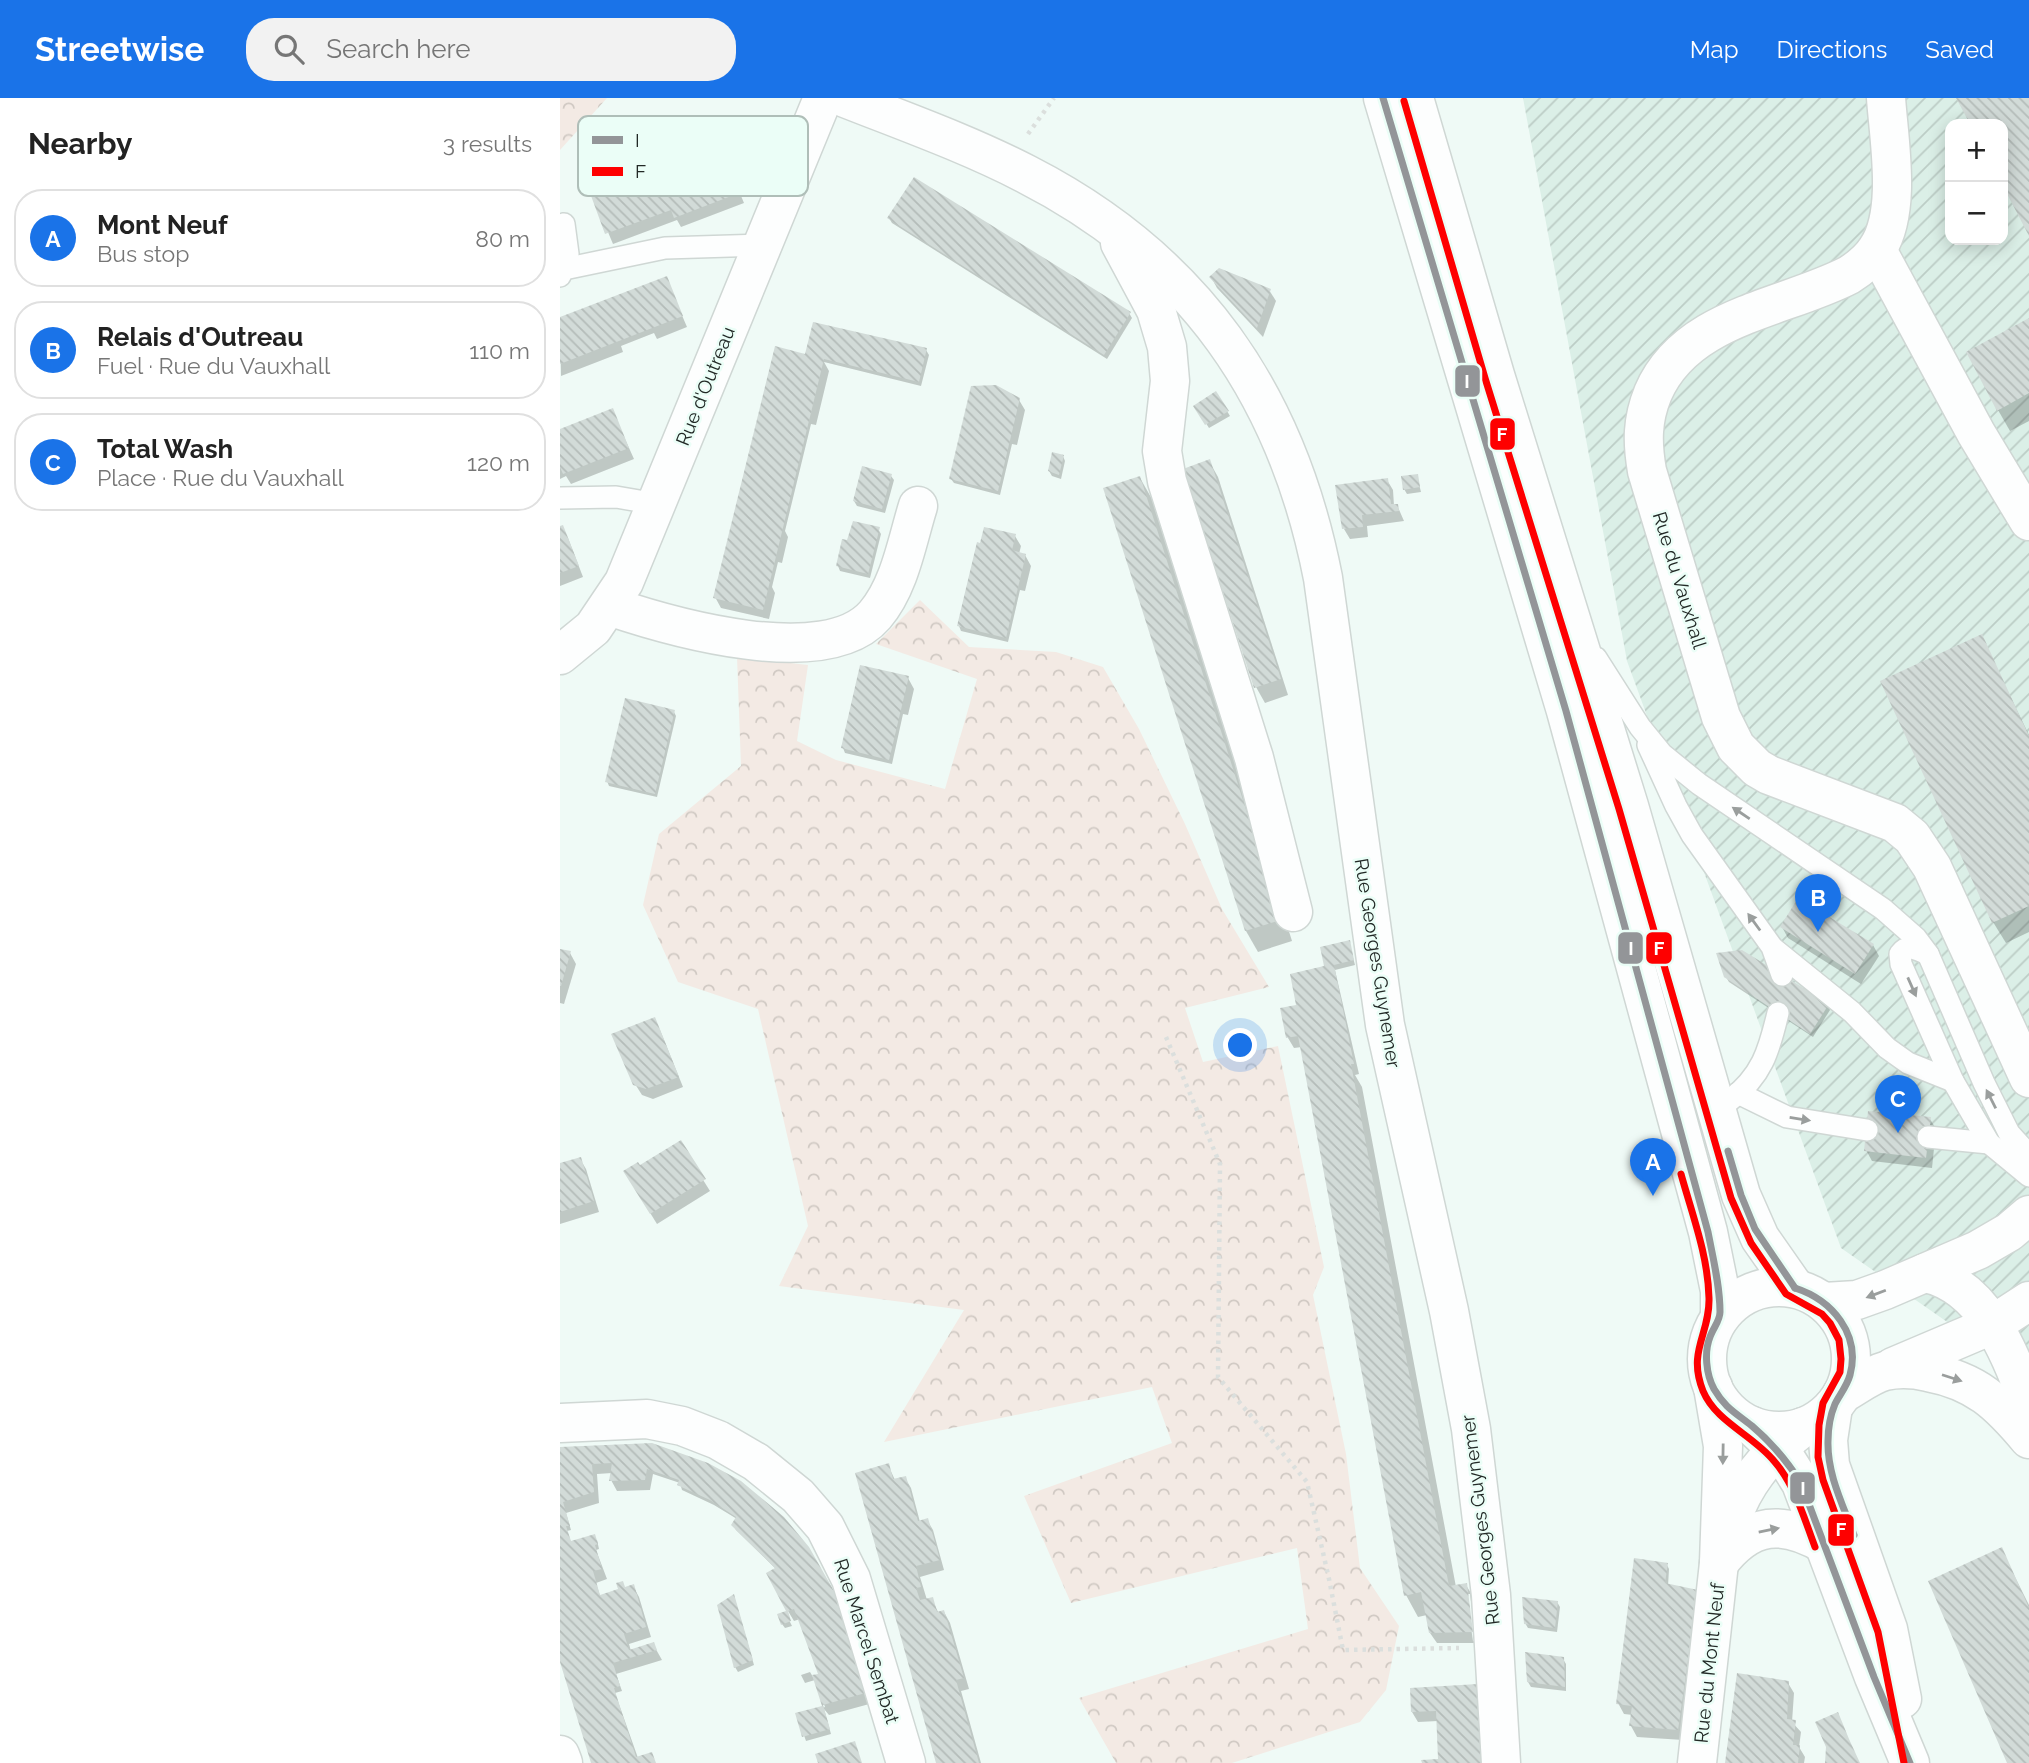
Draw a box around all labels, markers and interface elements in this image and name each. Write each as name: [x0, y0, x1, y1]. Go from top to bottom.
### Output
search box: [246, 18, 736, 81]
text: Streetwise: [35, 30, 204, 69]
icon: search: [270, 30, 308, 68]
text: Search here: [326, 34, 471, 64]
text: Map: [1690, 35, 1739, 64]
text: Directions: [1777, 35, 1887, 64]
text: Saved: [1925, 35, 1994, 64]
legend: [578, 116, 808, 196]
map controls: [1945, 119, 2008, 245]
button: +: [1945, 119, 2008, 182]
text: Nearby: [28, 126, 132, 161]
text: I: [635, 129, 640, 151]
text: 3 results: [443, 130, 532, 157]
text: F: [635, 160, 646, 182]
button: −: [1945, 182, 2008, 245]
text: Mont Neuf: [97, 210, 228, 240]
text: A: [45, 225, 61, 252]
text: 80 m: [475, 225, 530, 252]
text: Bus stop: [97, 240, 189, 267]
text: Relais d'Outreau: [97, 322, 303, 352]
street label: Rue d'Outreau: [671, 323, 739, 449]
text: B: [45, 337, 61, 364]
text: 110 m: [469, 337, 530, 364]
text: Fuel · Rue du Vauxhall: [97, 352, 330, 379]
line badge: I: [1454, 364, 1481, 398]
text: I: [1464, 370, 1470, 392]
line badge: F: [1489, 417, 1516, 451]
text: F: [1497, 423, 1508, 445]
text: Total Wash: [97, 434, 233, 464]
text: C: [45, 449, 61, 476]
text: 120 m: [467, 449, 530, 476]
text: Place · Rue du Vauxhall: [97, 464, 344, 491]
street label: Rue du Vauxhall: [1649, 509, 1711, 652]
one-way arrow: [1731, 806, 1751, 819]
street label: Rue Georges Guynemer: [1351, 857, 1405, 1070]
pin: B: [1795, 874, 1841, 932]
one-way arrow: [1747, 913, 1761, 931]
line badge: I: [1617, 931, 1644, 965]
line badge: F: [1645, 931, 1673, 965]
text: I: [1628, 937, 1634, 959]
text: F: [1654, 937, 1665, 959]
one-way arrow: [1906, 977, 1918, 997]
your location: [1223, 1028, 1257, 1062]
pin: C: [1875, 1075, 1921, 1133]
one-way arrow: [1986, 1089, 1997, 1109]
one-way arrow: [1789, 1114, 1811, 1125]
pin: A: [1630, 1138, 1676, 1196]
one-way arrow: [1866, 1288, 1887, 1299]
one-way arrow: [1942, 1373, 1963, 1384]
street label: Rue Georges Guynemer: [1456, 1413, 1504, 1626]
one-way arrow: [1717, 1443, 1729, 1465]
line badge: I: [1789, 1471, 1816, 1505]
text: I: [1800, 1477, 1806, 1499]
line badge: F: [1827, 1513, 1855, 1547]
text: F: [1836, 1518, 1847, 1540]
one-way arrow: [1758, 1524, 1780, 1535]
street label: Rue Marcel Sembat: [830, 1556, 904, 1727]
street label: Rue du Mont Neuf: [1690, 1581, 1728, 1744]

